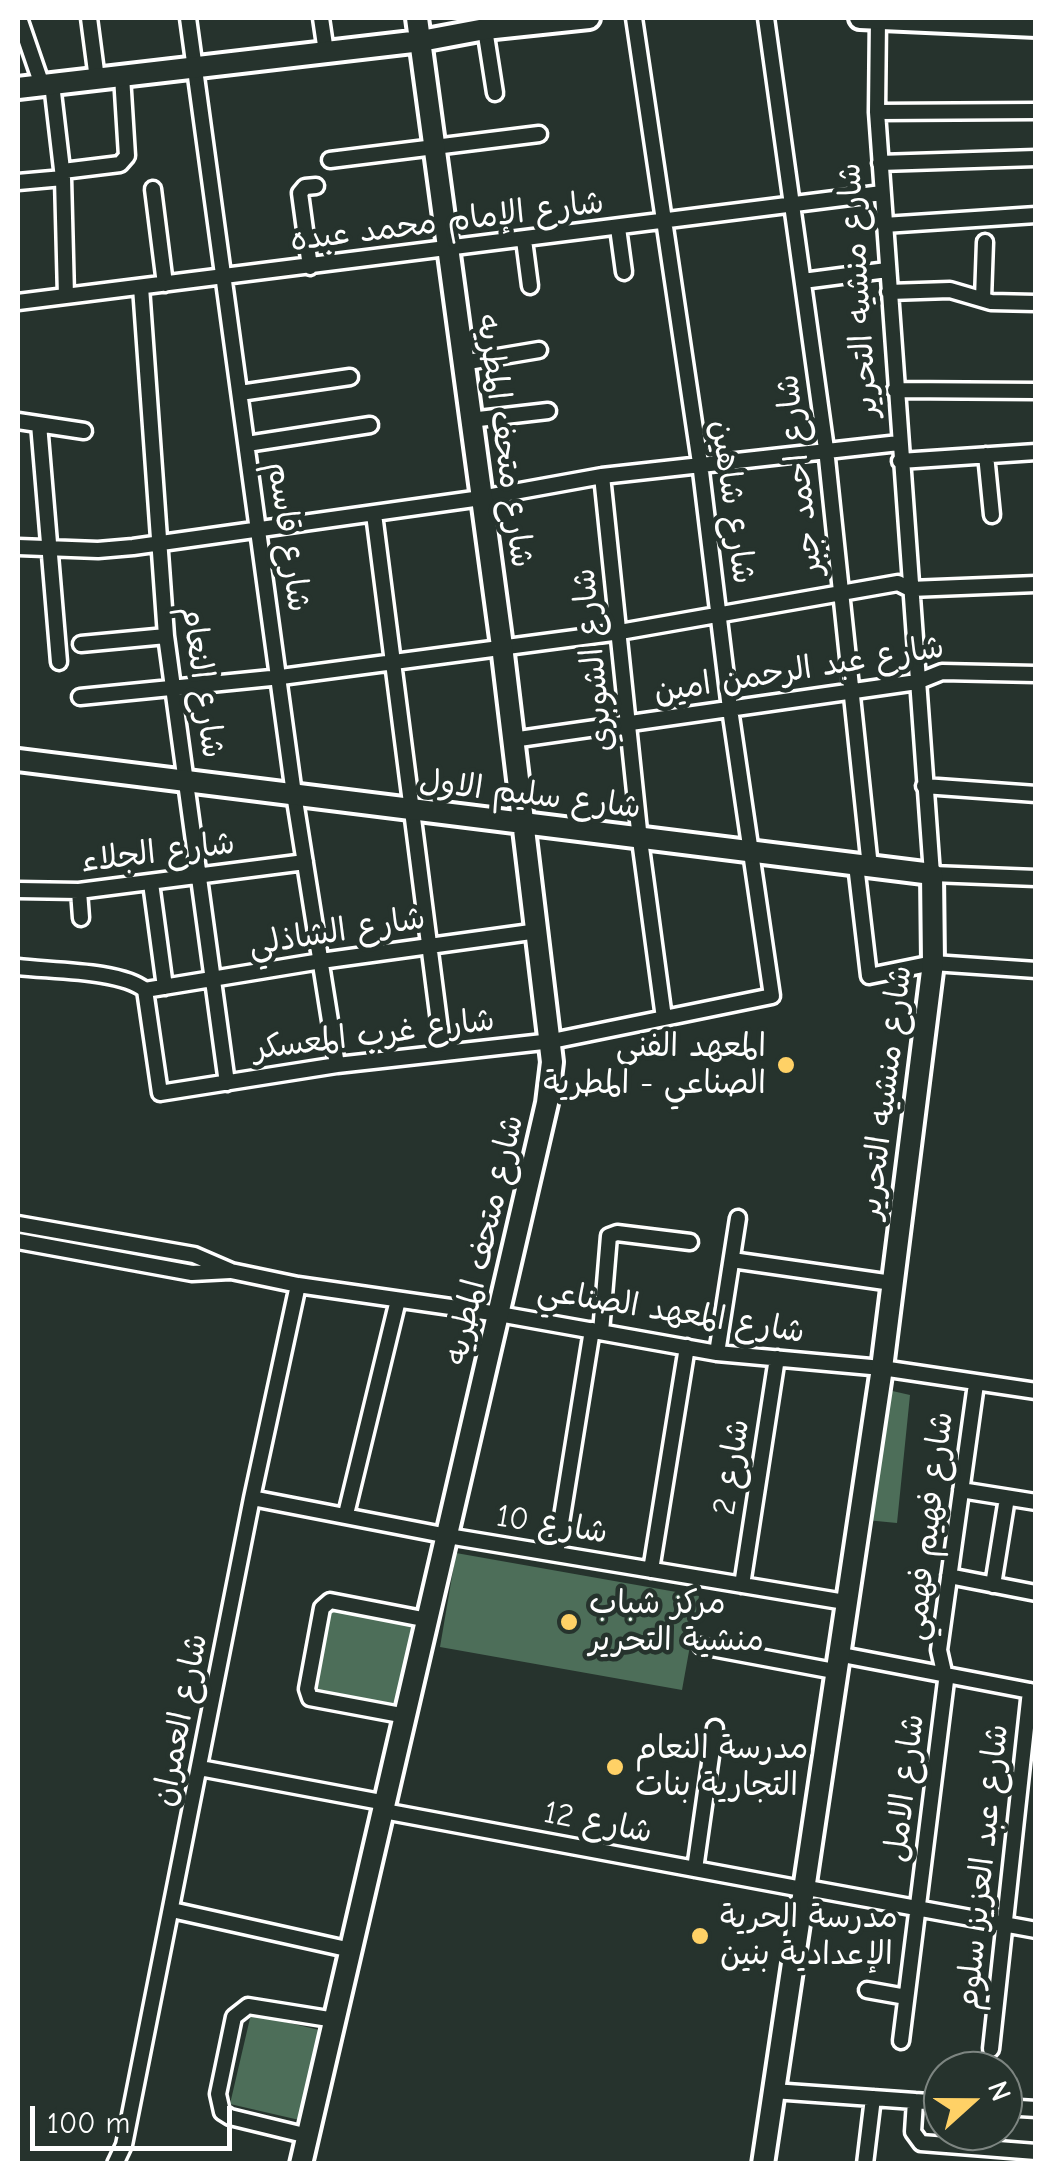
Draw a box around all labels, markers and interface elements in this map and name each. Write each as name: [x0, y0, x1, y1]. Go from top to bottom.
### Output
street label: شارع منشيه التحرير: [831, 162, 887, 418]
street label: شارع الإمام محمد عبده: [288, 184, 606, 260]
street label: شارع متحف المطريه: [467, 312, 541, 570]
street label: شارع احمد جبر: [769, 372, 831, 578]
street label: شارع شاهين: [701, 418, 763, 586]
street label: شارع قاسم: [258, 459, 318, 615]
street label: شارع الشوبري: [565, 566, 623, 754]
street label: شارع النعام: [172, 603, 232, 761]
street label: شارع عبد الرحمن امين: [651, 628, 947, 712]
street label: شارع سليم الاول: [417, 762, 643, 828]
street label: شارع الجلاء: [79, 825, 237, 881]
street label: شارع الشاذلي: [246, 899, 428, 965]
street label: شارع منشيه التحرير: [851, 963, 921, 1221]
street label: شارع غرب المعسكر: [251, 1001, 497, 1069]
place label: المعهد الفني الصناعي - المطرية: [543, 1028, 766, 1103]
marker: المعهد الفني الصناعي - المطرية: [775, 1054, 797, 1076]
street label: شارع متحف المطريه: [438, 1111, 532, 1369]
street label: شارع المعهد الصناعي: [535, 1272, 807, 1352]
street label: شارع فهيم فهمي: [896, 1409, 962, 1643]
street label: شارع 2: [705, 1416, 759, 1518]
street label: شارع 10: [494, 1497, 610, 1553]
place label: مركز شباب منشية التحرير: [589, 1585, 764, 1660]
marker: مركز شباب منشية التحرير: [558, 1611, 580, 1633]
street label: شارع العمران: [145, 1630, 217, 1810]
street label: شارع الامل: [877, 1712, 933, 1864]
street label: شارع عبد العزيز سلوم: [949, 1722, 1017, 2012]
place label: مدرسة النعام التجارية بنات: [635, 1730, 808, 1805]
marker: مدرسة النعام التجارية بنات: [604, 1756, 626, 1778]
street label: شارع 12: [541, 1794, 655, 1852]
place label: مدرسة الحرية الإعدادية بنين: [720, 1899, 898, 1974]
marker: مدرسة الحرية الإعدادية بنين: [689, 1925, 711, 1947]
north arrow: [923, 2051, 1023, 2151]
text: N: [981, 2077, 1017, 2105]
scale bar: [35, 2086, 238, 2148]
text: 100 m: [47, 2106, 130, 2141]

